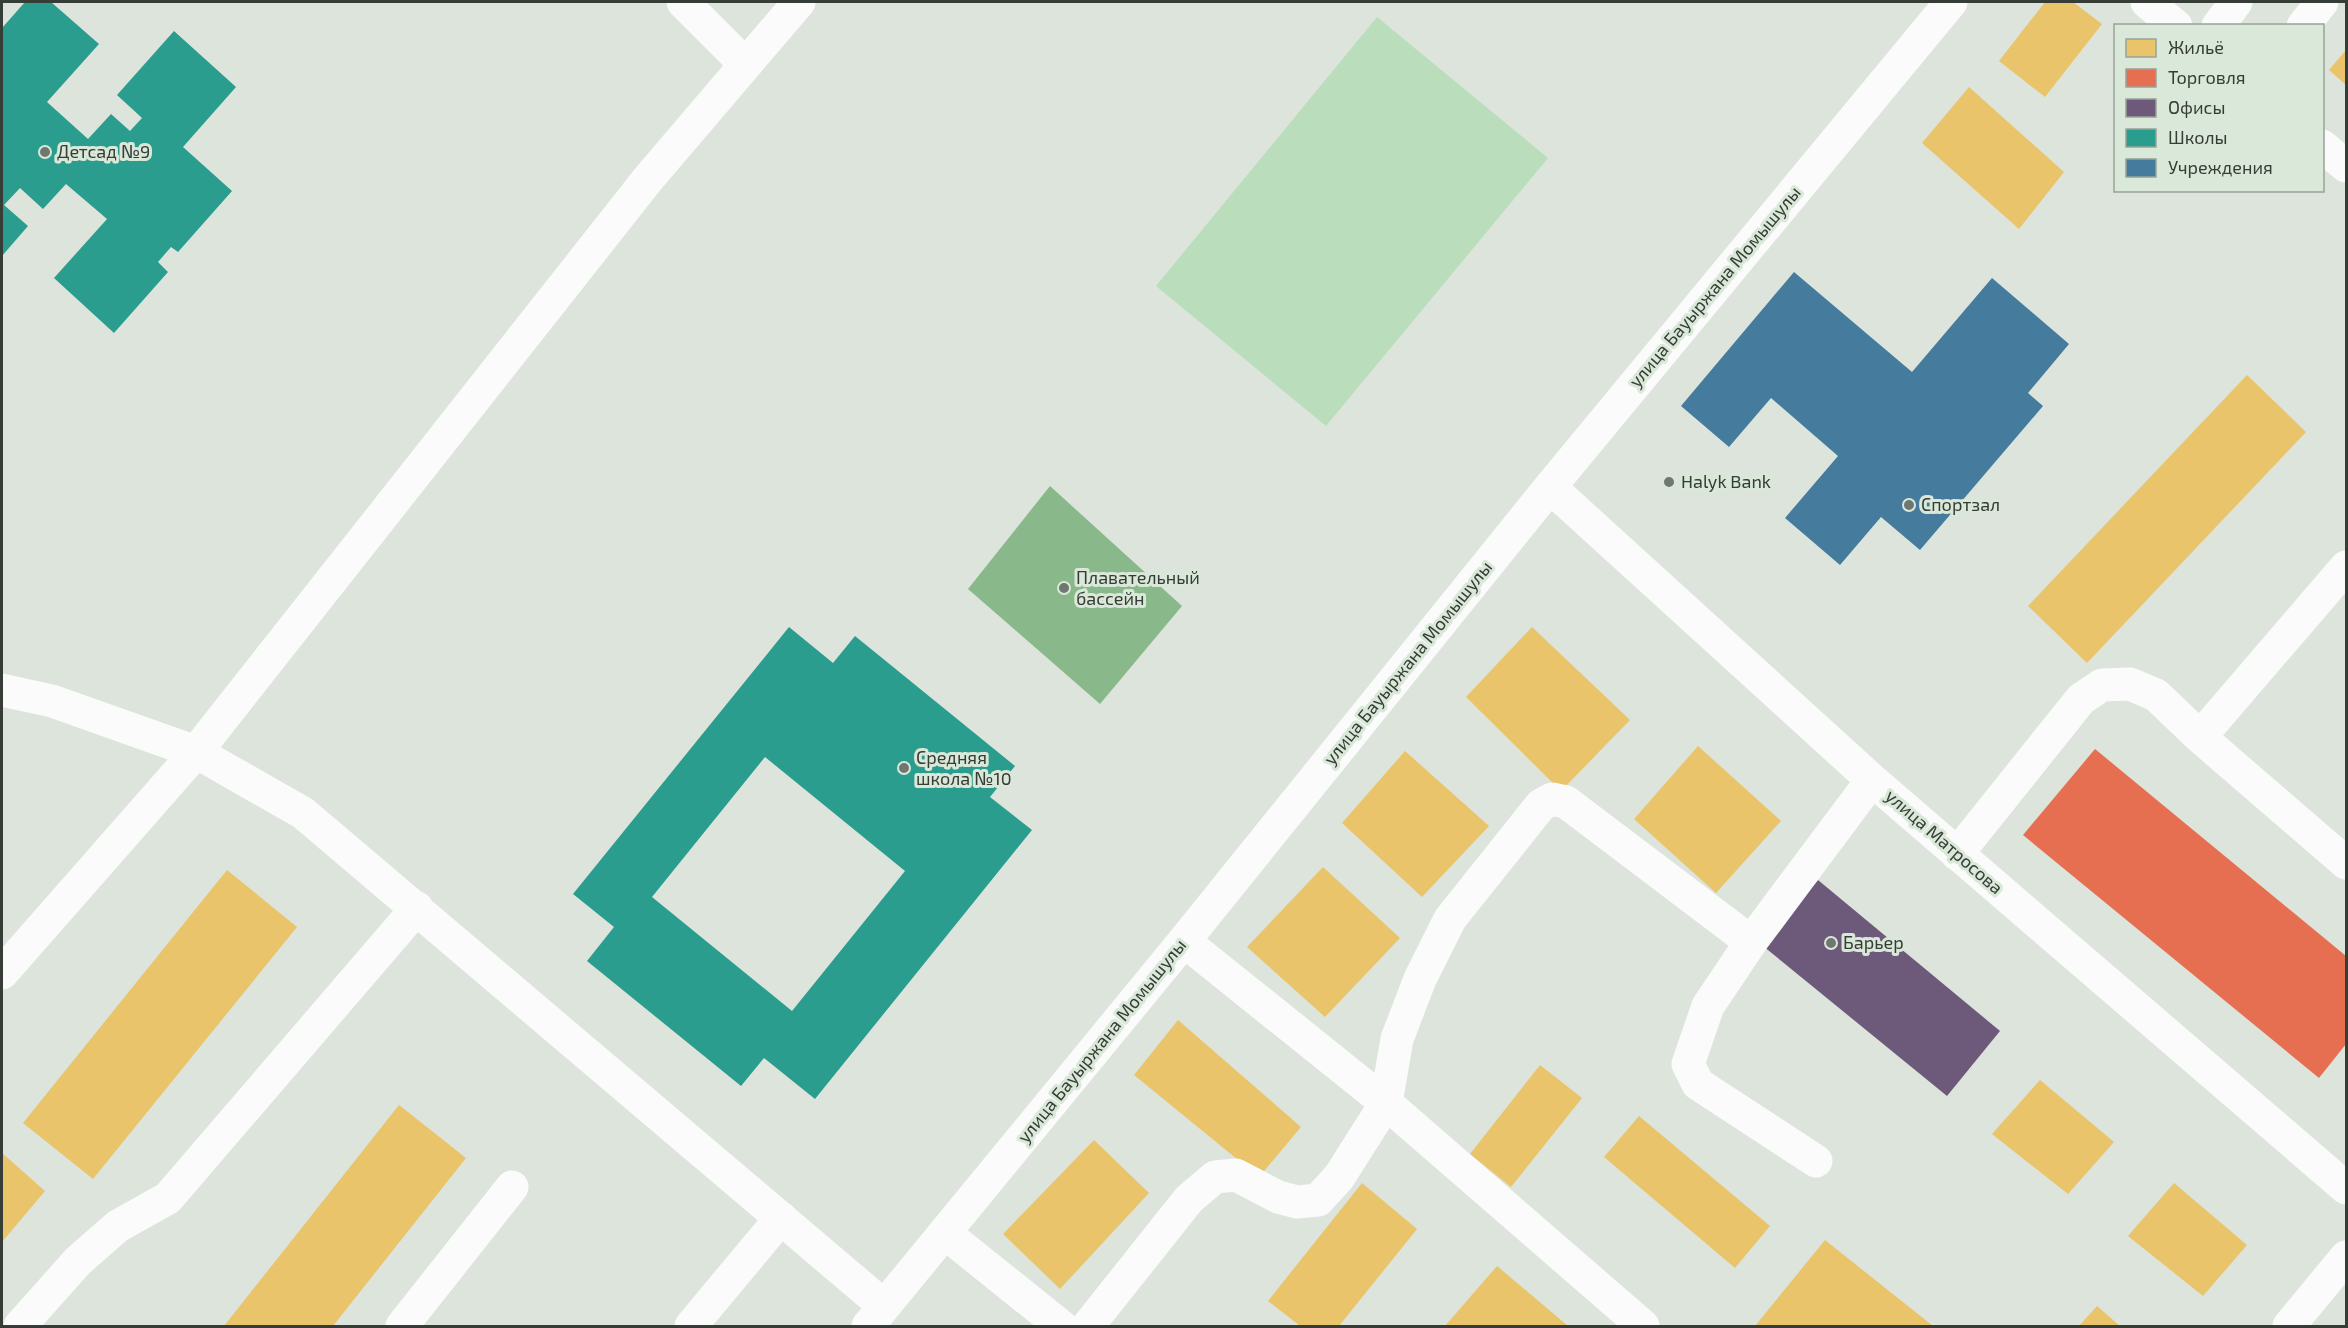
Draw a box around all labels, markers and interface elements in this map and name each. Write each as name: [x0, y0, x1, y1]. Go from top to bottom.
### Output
legend: [2114, 24, 2324, 192]
text: Жильё: [2168, 36, 2224, 58]
text: Торговля: [2168, 66, 2246, 88]
text: Офисы: [2168, 96, 2225, 118]
text: Школы: [2168, 126, 2228, 148]
place label: Детсад №9: [57, 140, 150, 162]
marker: Детсад №9: [38, 145, 52, 159]
text: Учреждения: [2168, 156, 2273, 178]
street label: улица Бауыржана Момышулы: [1624, 181, 1805, 391]
place label: Halyk Bank: [1681, 470, 1771, 492]
marker: Halyk Bank: [1662, 475, 1676, 489]
place label: Спортзал: [1921, 493, 2000, 515]
marker: Спортзал: [1902, 498, 1916, 512]
street label: улица Бауыржана Момышулы: [1318, 556, 1496, 769]
place label: Плавательный бассейн: [1076, 566, 1200, 609]
marker: Плавательный бассейн: [1057, 581, 1071, 595]
place label: Средняя школа №10: [916, 746, 1012, 789]
marker: Средняя школа №10: [897, 761, 911, 775]
street label: улица Матросова: [1881, 784, 2008, 898]
place label: Барьер: [1843, 931, 1904, 953]
street label: улица Бауыржана Момышулы: [1012, 934, 1190, 1147]
marker: Барьер: [1824, 936, 1838, 950]

